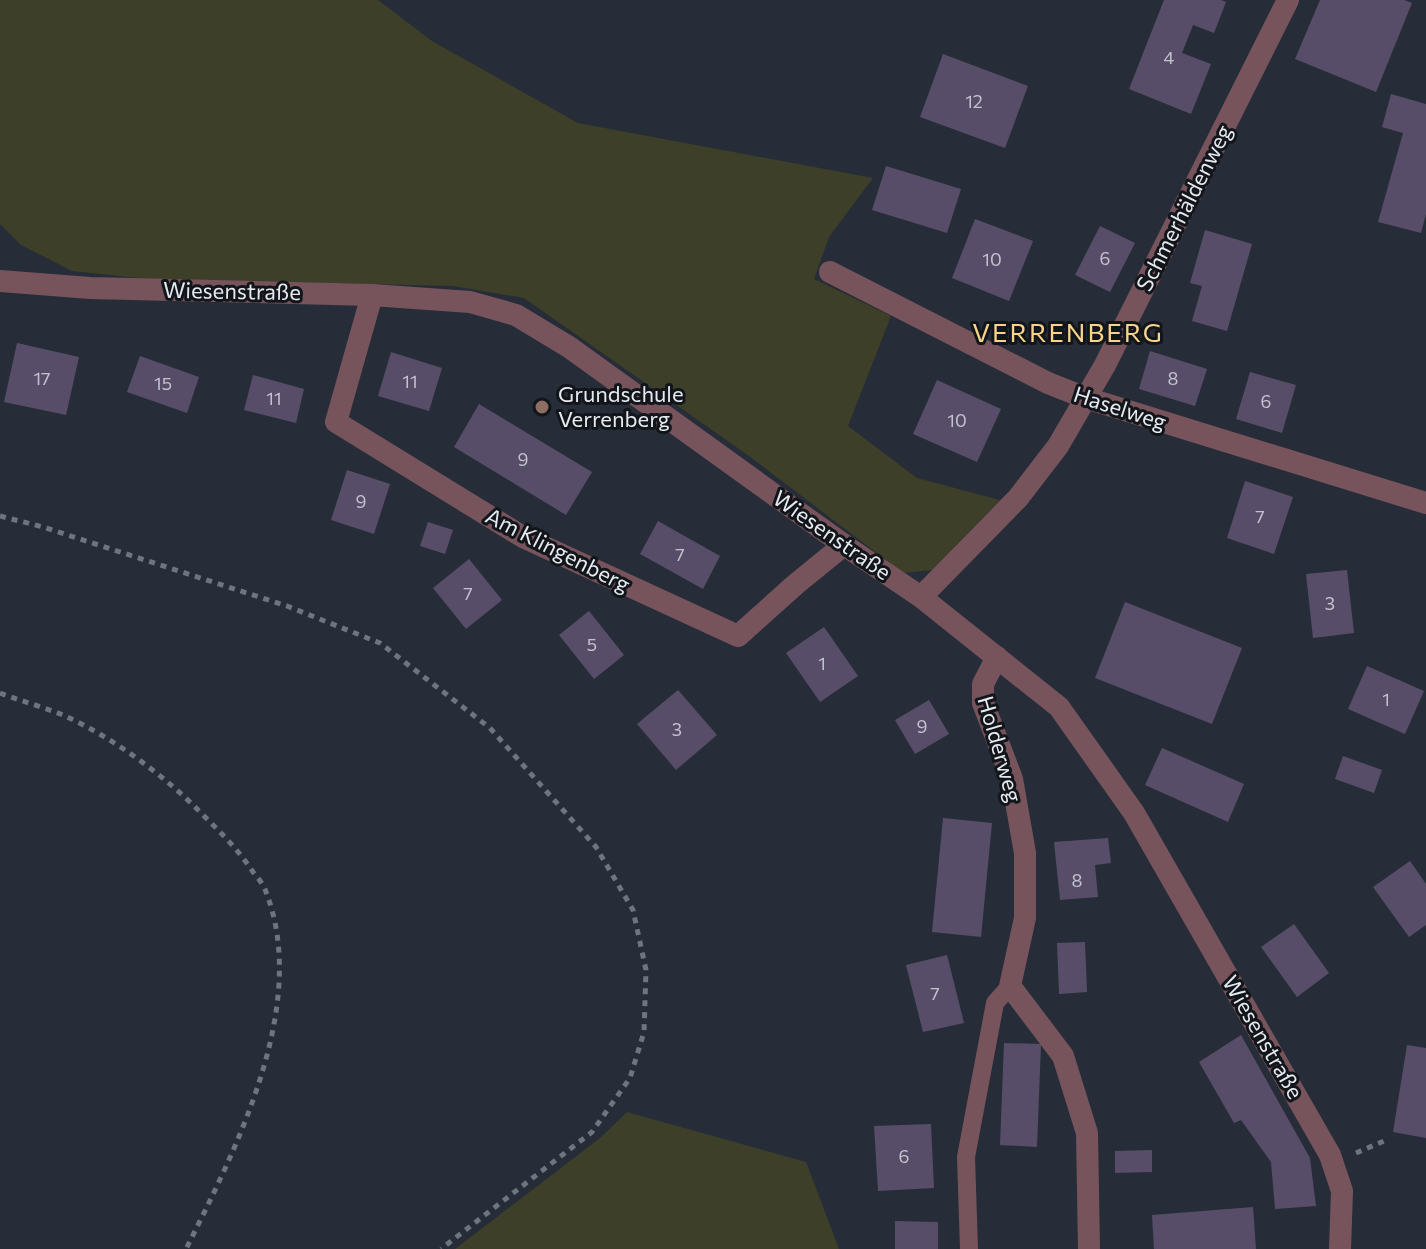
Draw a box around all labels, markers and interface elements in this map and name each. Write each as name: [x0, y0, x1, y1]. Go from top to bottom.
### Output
house number: 4: [1164, 46, 1175, 68]
house number: 12: [965, 90, 983, 112]
street label: Schmerhäldenweg: [1130, 120, 1237, 295]
house number: 6: [1100, 247, 1110, 269]
house number: 10: [982, 248, 1002, 270]
street label: Wiesenstraße: [163, 276, 301, 305]
district label: VERRENBERG: [972, 316, 1164, 347]
house number: 17: [33, 367, 51, 389]
house number: 8: [1168, 367, 1179, 389]
house number: 11: [402, 370, 418, 392]
house number: 15: [154, 372, 172, 394]
place label: Grundschule Verrenberg: [558, 380, 684, 432]
street label: Haselweg: [1070, 380, 1170, 435]
house number: 11: [266, 387, 282, 409]
house number: 6: [1261, 390, 1271, 412]
marker: Grundschule Verrenberg: [533, 398, 551, 416]
house number: 10: [947, 409, 967, 431]
house number: 9: [518, 448, 528, 470]
street label: Wiesenstraße: [768, 484, 897, 585]
house number: 9: [356, 490, 366, 512]
street label: Am Klingenberg: [482, 502, 635, 598]
house number: 7: [1255, 505, 1265, 527]
house number: 7: [675, 543, 685, 565]
house number: 7: [463, 582, 473, 604]
house number: 3: [1325, 592, 1335, 614]
house number: 5: [587, 633, 597, 655]
house number: 1: [818, 652, 826, 674]
house number: 1: [1382, 688, 1390, 710]
street label: Holderweg: [972, 693, 1029, 805]
house number: 9: [917, 715, 927, 737]
house number: 3: [672, 718, 682, 740]
house number: 8: [1072, 869, 1083, 891]
street label: Wiesenstraße: [1217, 970, 1310, 1103]
house number: 7: [930, 982, 940, 1004]
house number: 6: [899, 1145, 909, 1167]

